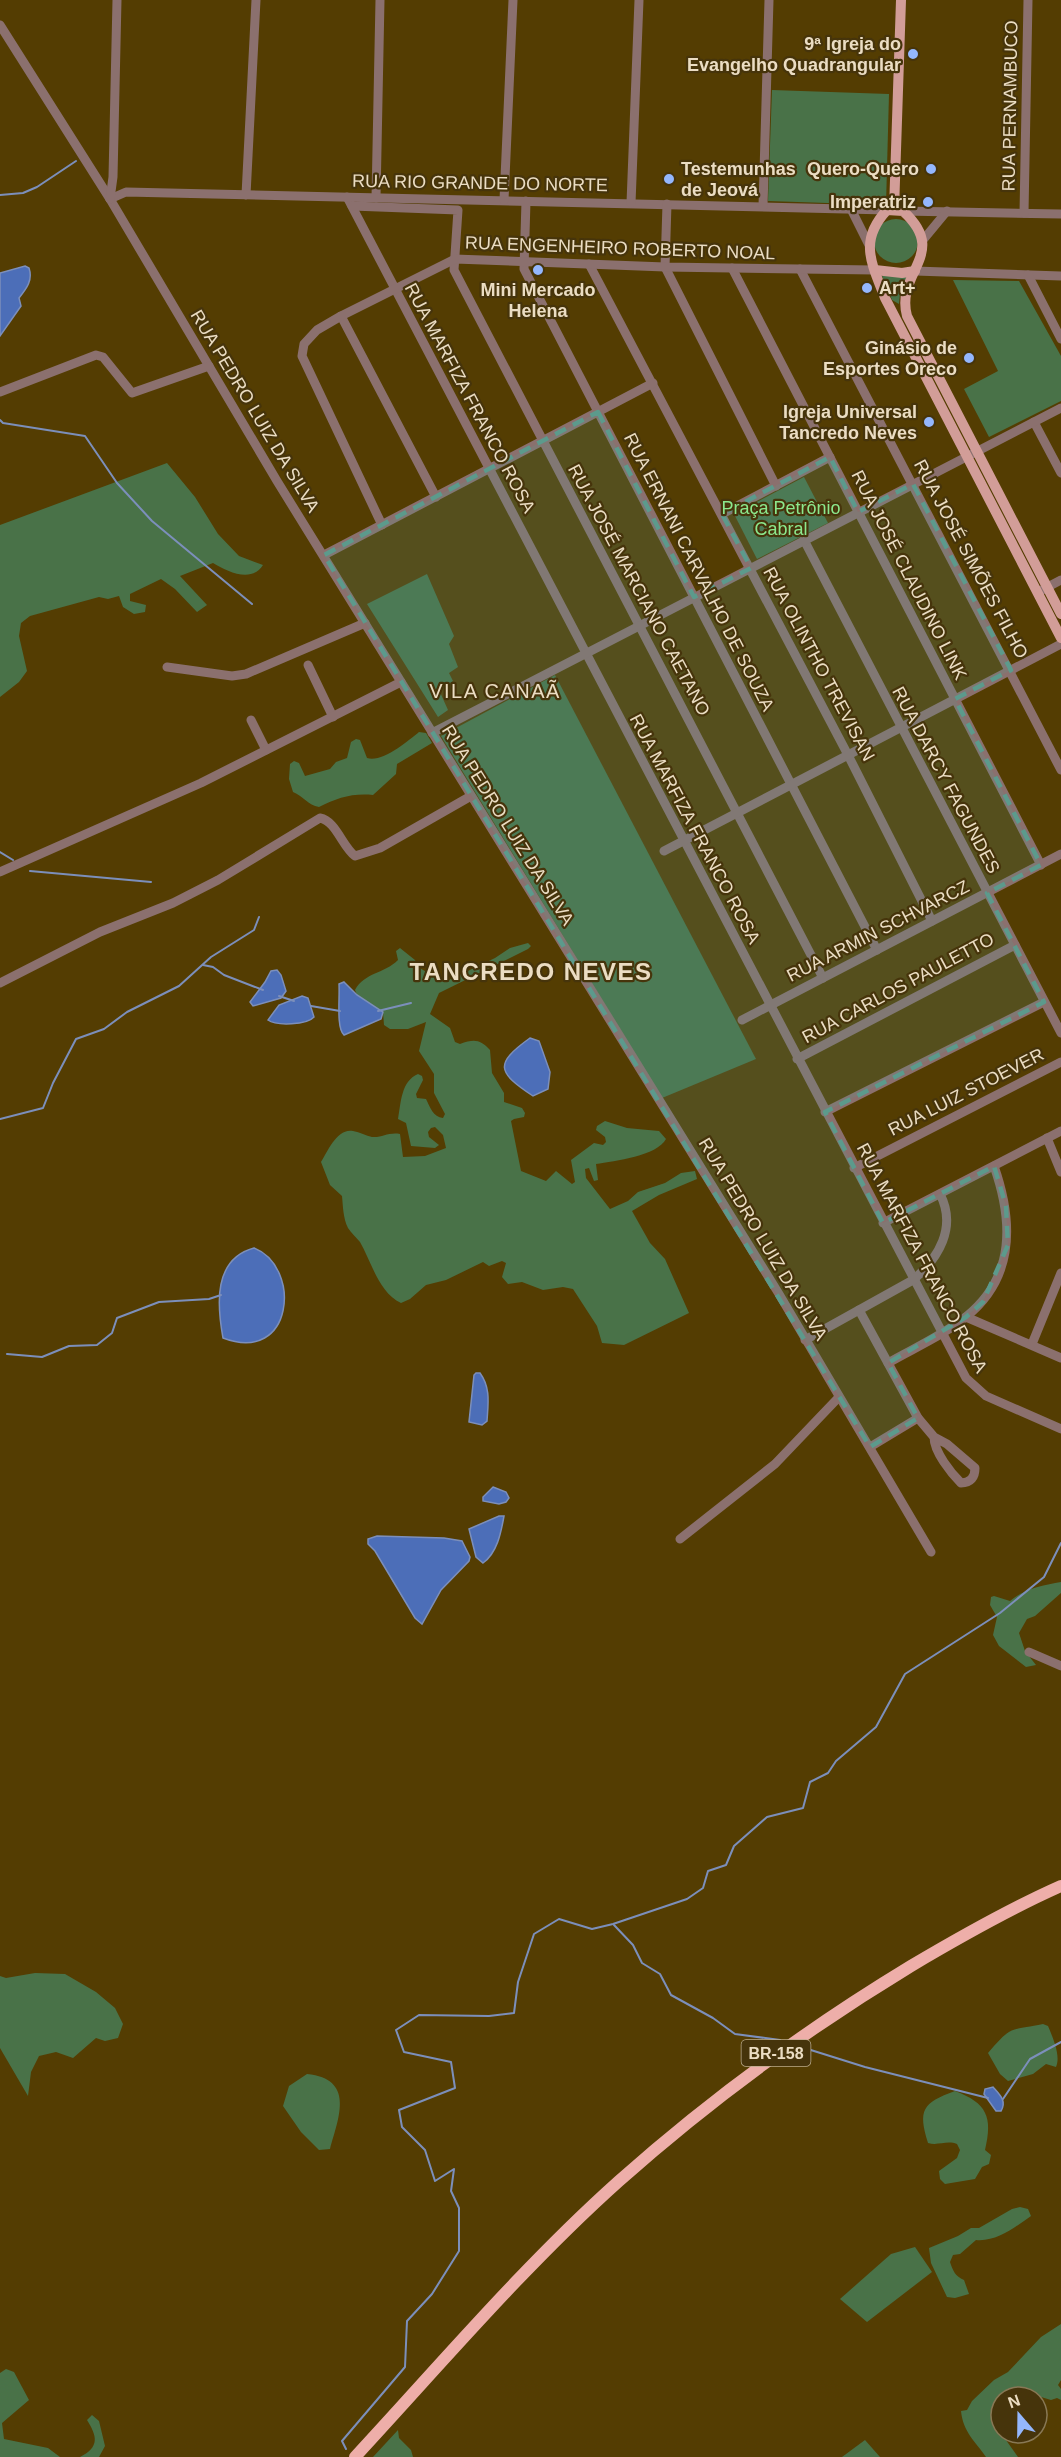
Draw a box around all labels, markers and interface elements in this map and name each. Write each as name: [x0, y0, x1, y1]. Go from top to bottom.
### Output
street label: RUA PERNAMBUCO: [999, 20, 1021, 192]
place label: 9ª Igreja do Evangelho Quadrangular: [687, 34, 901, 75]
marker: 9ª Igreja do Evangelho Quadrangular: [906, 47, 920, 61]
place label: Testemunhas de Jeová: [681, 159, 796, 200]
place label: Quero-Quero: [807, 159, 919, 179]
marker: Quero-Quero: [924, 162, 938, 176]
street label: RUA RIO GRANDE DO NORTE: [352, 171, 608, 195]
marker: Testemunhas de Jeová: [662, 172, 676, 186]
place label: Imperatriz: [830, 192, 916, 212]
marker: Imperatriz: [921, 195, 935, 209]
street label: RUA ENGENHEIRO ROBERTO NOAL: [465, 233, 775, 263]
marker: Mini Mercado Helena: [531, 263, 545, 277]
place label: Art+: [879, 278, 916, 298]
street label: RUA MARFIZA FRANCO ROSA: [401, 280, 539, 516]
place label: Mini Mercado Helena: [480, 280, 596, 321]
marker: Art+: [860, 281, 874, 295]
street label: RUA PEDRO LUIZ DA SILVA: [187, 306, 323, 516]
place label: Ginásio de Esportes Oreco: [823, 338, 957, 379]
marker: Ginásio de Esportes Oreco: [962, 351, 976, 365]
place label: Igreja Universal Tancredo Neves: [779, 402, 917, 443]
marker: Igreja Universal Tancredo Neves: [922, 415, 936, 429]
street label: RUA ERNANI CARVALHO DE SOUZA: [620, 430, 778, 714]
street label: RUA JOSÉ SIMÕES FILHO: [910, 456, 1033, 662]
street label: RUA JOSÉ MARCIANO CAETANO: [564, 461, 714, 719]
street label: RUA JOSÉ CLAUDINO LINK: [847, 467, 971, 683]
park label: Praça Petrônio Cabral: [721, 498, 841, 539]
street label: RUA OLINTHO TREVISAN: [759, 564, 879, 764]
district label: VILA CANAÃ: [429, 679, 561, 702]
street label: RUA DARCY FAGUNDES: [888, 683, 1004, 877]
street label: RUA MARFIZA FRANCO ROSA: [626, 711, 764, 947]
street label: RUA PEDRO LUIZ DA SILVA: [438, 721, 578, 929]
street label: RUA ARMIN SCHVARCZ: [784, 876, 972, 986]
street label: RUA CARLOS PAULETTO: [799, 929, 997, 1047]
district label: TANCREDO NEVES: [409, 958, 653, 985]
street label: RUA LUIZ STOEVER: [885, 1044, 1047, 1140]
street label: RUA PEDRO LUIZ DA SILVA: [695, 1134, 831, 1344]
street label: RUA MARFIZA FRANCO ROSA: [853, 1140, 991, 1376]
road number: BR-158: [742, 2040, 810, 2066]
north arrow: [989, 2385, 1049, 2445]
text: N: [1006, 2391, 1022, 2411]

